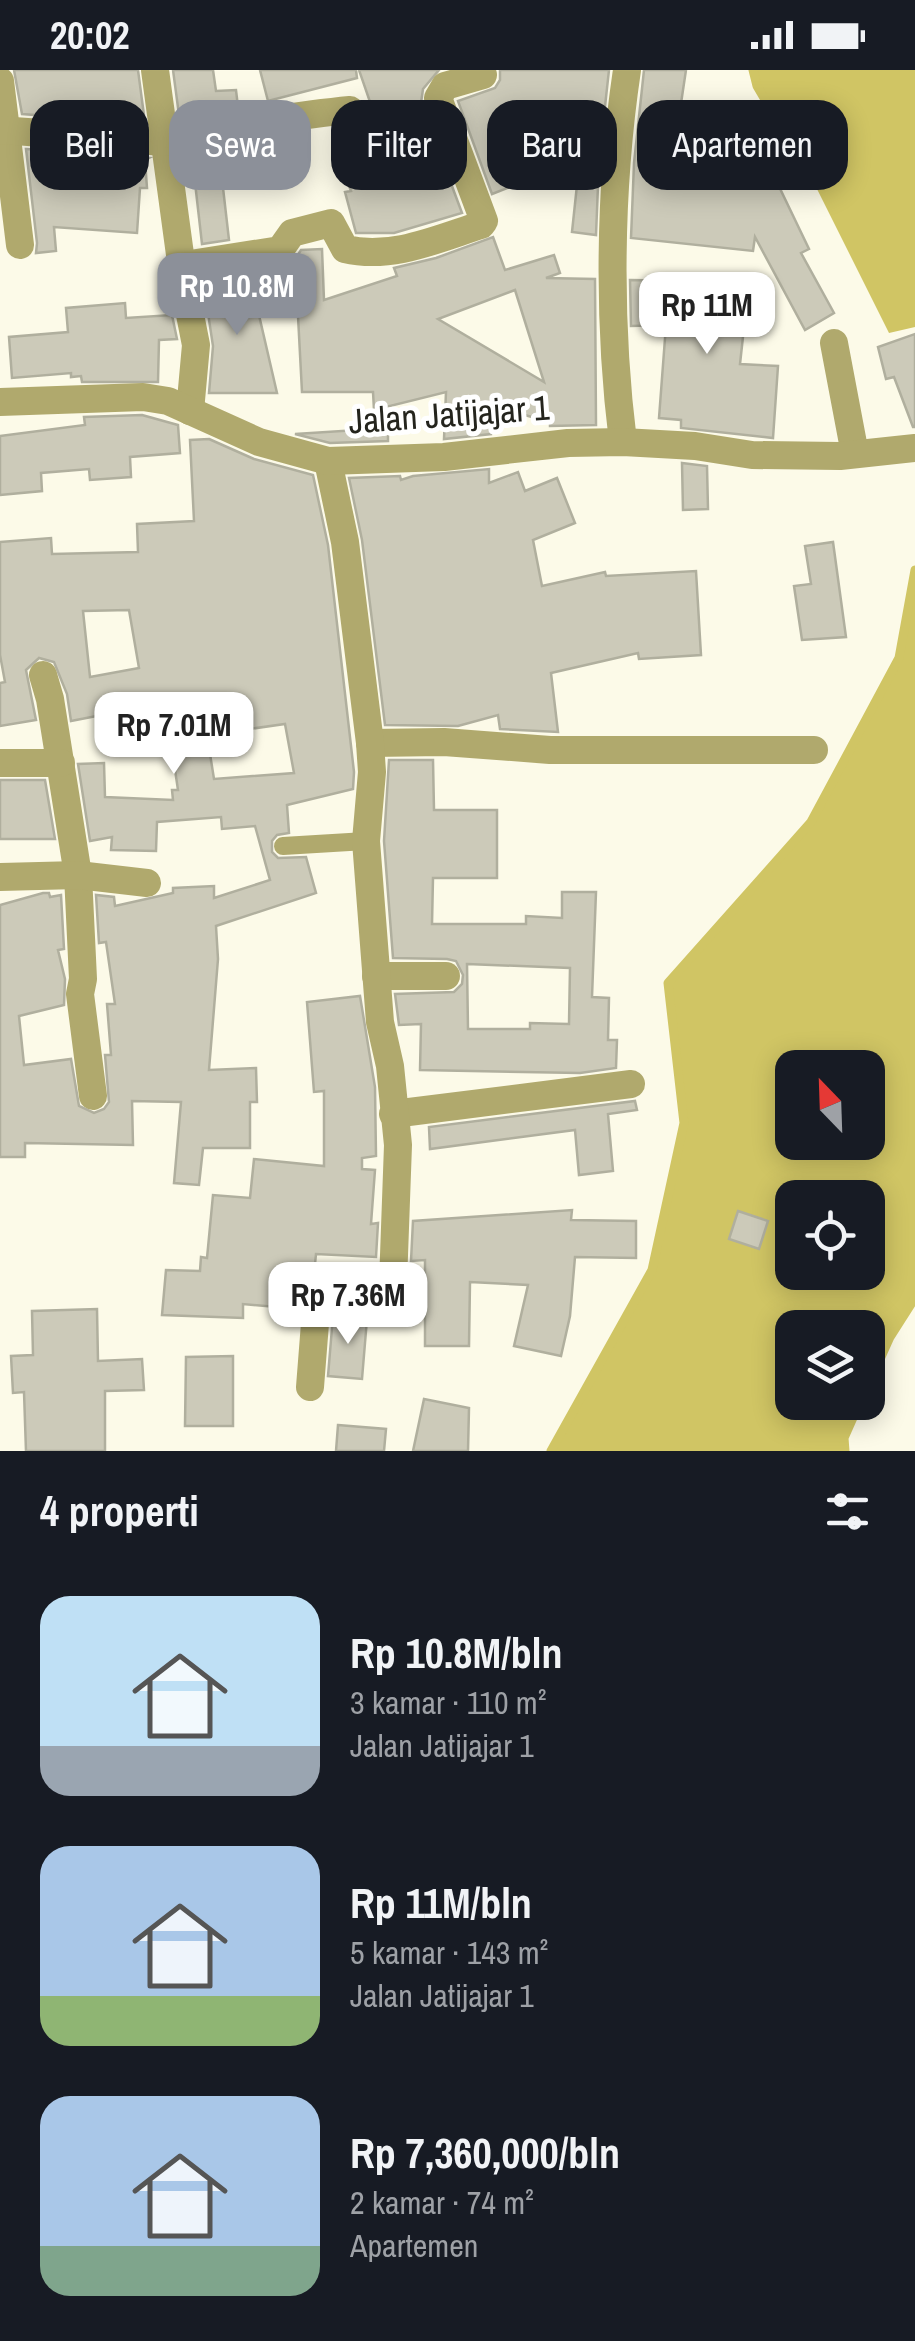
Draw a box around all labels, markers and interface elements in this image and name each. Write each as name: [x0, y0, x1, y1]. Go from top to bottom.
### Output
text: 20:02: [50, 10, 130, 61]
chip: Beli: [30, 100, 149, 190]
chip: Sewa: [169, 100, 311, 190]
chip: Filter: [331, 100, 467, 190]
chip: Baru: [487, 100, 617, 190]
chip: Apartemen: [637, 100, 848, 190]
pin: Rp 10.8M: [134, 253, 340, 338]
text: Rp 10.8M: [179, 264, 295, 307]
pin: Rp 11M: [626, 272, 788, 357]
text: Rp 11M: [661, 283, 753, 326]
street label: Jalan Jatijajar 1: [347, 384, 551, 444]
pin: Rp 7.01M: [71, 692, 277, 777]
text: Rp 7.01M: [116, 703, 232, 746]
north arrow: [775, 1050, 885, 1160]
map controls: [775, 1050, 885, 1420]
button: locate: [775, 1180, 885, 1290]
pin: Rp 7.36M: [245, 1262, 451, 1347]
text: Rp 7.36M: [290, 1273, 406, 1316]
button: layers: [775, 1310, 885, 1420]
text: 4 properti: [40, 1483, 199, 1539]
icon: filters: [820, 1484, 875, 1539]
text: Rp 10.8M/bln: [350, 1625, 562, 1681]
icon: home: [120, 1636, 240, 1756]
text: 3 kamar · 110 m²: [350, 1681, 546, 1724]
text: Jalan Jatijajar 1: [350, 1724, 534, 1767]
text: Rp 11M/bln: [350, 1875, 532, 1931]
icon: home: [120, 1886, 240, 2006]
text: 5 kamar · 143 m²: [350, 1931, 548, 1974]
text: Jalan Jatijajar 1: [350, 1974, 534, 2017]
text: Rp 7,360,000/bln: [350, 2125, 620, 2181]
icon: home: [120, 2136, 240, 2256]
text: 2 kamar · 74 m²: [350, 2181, 534, 2224]
text: Apartemen: [350, 2224, 478, 2267]

